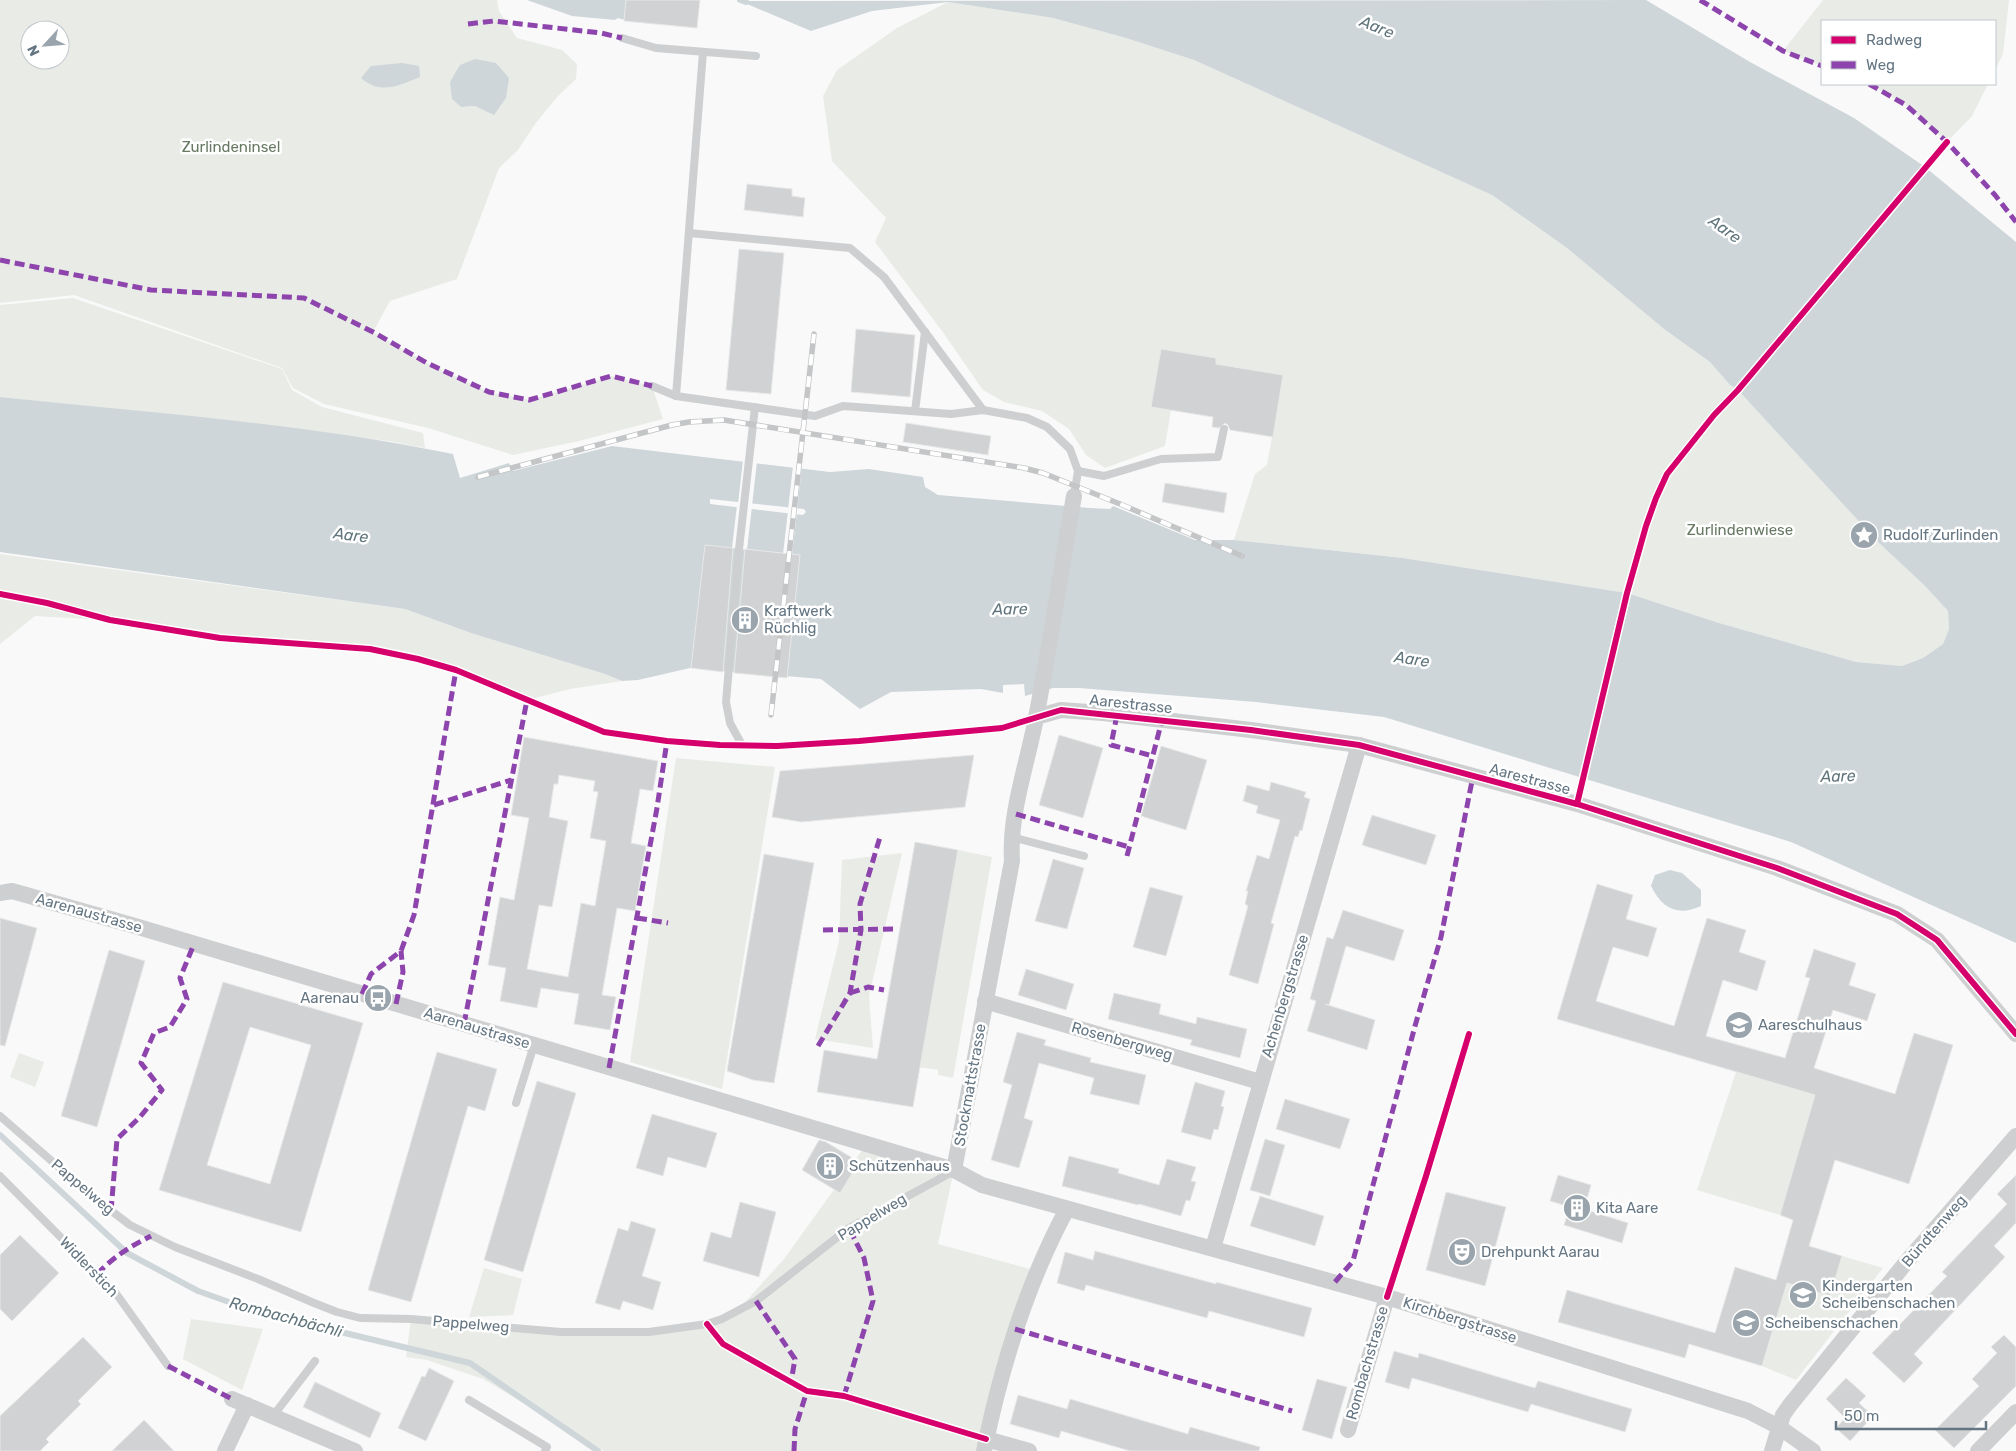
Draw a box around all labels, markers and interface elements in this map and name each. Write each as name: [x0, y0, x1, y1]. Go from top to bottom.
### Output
water label: Aare: [1356, 11, 1397, 42]
north arrow: [20, 20, 70, 70]
legend: [1821, 20, 1996, 85]
text: Radweg: [1866, 31, 1922, 49]
text: N: [24, 42, 44, 59]
text: Weg: [1866, 56, 1895, 74]
park label: Zurlindeninsel: [182, 138, 280, 156]
water label: Aare: [1704, 210, 1745, 247]
place icon: Rudolf Zurlinden: [1849, 520, 1879, 550]
park label: Zurlindenwiese: [1687, 521, 1793, 539]
water label: Aare: [331, 523, 370, 547]
place label: Rudolf Zurlinden: [1883, 526, 1998, 544]
water label: Aare: [991, 599, 1028, 619]
place label: Kraftwerk Rüchlig: [764, 602, 832, 637]
building icon: Kraftwerk Rüchlig: [730, 605, 760, 635]
water label: Aare: [1392, 647, 1431, 671]
street label: Aarestrasse: [1089, 691, 1173, 717]
street label: Aarestrasse: [1487, 760, 1573, 798]
water label: Aare: [1819, 766, 1856, 786]
street label: Aarenaustrasse: [34, 889, 144, 937]
street label: Achenbergstrasse: [1258, 932, 1312, 1060]
bus stop icon: Aarenau: [363, 983, 393, 1013]
place label: Aarenau: [300, 989, 359, 1007]
street label: Aarenaustrasse: [422, 1003, 532, 1053]
school or university icon: Aareschulhaus: [1724, 1010, 1754, 1040]
place label: Aareschulhaus: [1758, 1016, 1862, 1034]
street label: Rosenbergweg: [1069, 1018, 1175, 1064]
street label: Stockmattstrasse: [950, 1022, 990, 1148]
building icon: Schützenhaus: [815, 1151, 845, 1181]
street label: Pappelweg: [48, 1155, 118, 1219]
place label: Schützenhaus: [849, 1157, 950, 1175]
street label: Pappelweg: [834, 1189, 910, 1245]
street label: Bündtenweg: [1898, 1191, 1970, 1271]
building icon: Kita Aare: [1562, 1193, 1592, 1223]
place label: Kita Aare: [1596, 1199, 1658, 1217]
street label: Widlerstich: [56, 1233, 122, 1301]
theatre icon: Drehpunkt Aarau: [1447, 1237, 1477, 1267]
place label: Drehpunkt Aarau: [1481, 1243, 1600, 1261]
place label: Kindergarten Scheibenschachen: [1822, 1277, 1955, 1312]
school or university icon: Kindergarten Scheibenschachen: [1788, 1280, 1818, 1310]
water label: Rombachbächli: [227, 1293, 346, 1342]
street label: Kirchbergstrasse: [1401, 1293, 1519, 1347]
street label: Rombachstrasse: [1342, 1304, 1392, 1422]
school or university icon: Scheibenschachen: [1731, 1308, 1761, 1338]
street label: Pappelweg: [432, 1312, 510, 1336]
place label: Scheibenschachen: [1765, 1314, 1898, 1332]
scale bar: [1836, 1398, 1986, 1430]
text: 50 m: [1844, 1407, 1879, 1425]

